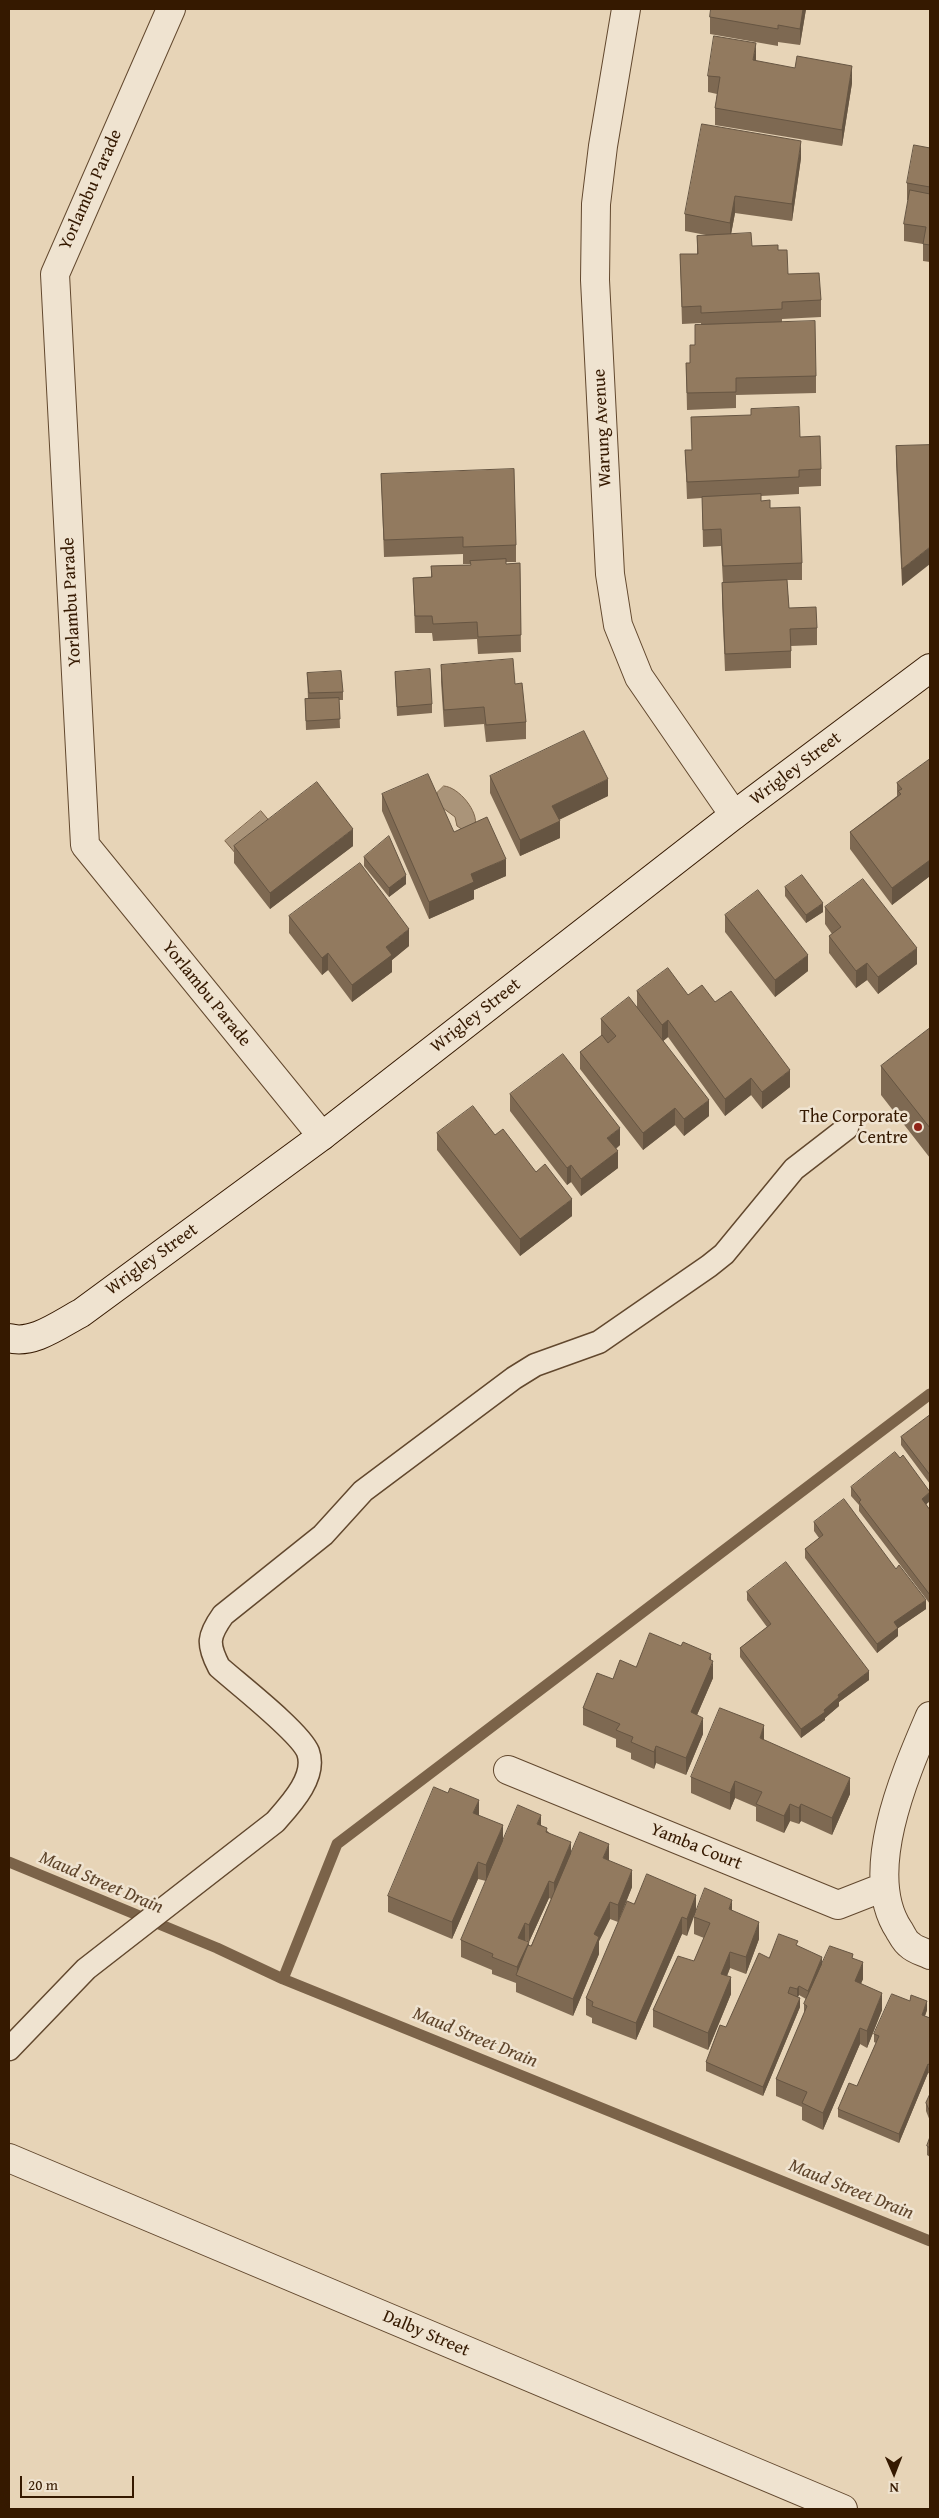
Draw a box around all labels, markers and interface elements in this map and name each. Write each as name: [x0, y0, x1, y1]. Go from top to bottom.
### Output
street label: Yorlambu Parade: [55, 126, 127, 254]
street label: Warung Avenue: [589, 368, 617, 488]
street label: Yorlambu Parade: [58, 537, 86, 667]
street label: Wrigley Street: [746, 728, 846, 810]
street label: Yorlambu Parade: [157, 937, 255, 1051]
street label: Wrigley Street: [427, 974, 525, 1058]
place label: The Corporate Centre: [800, 1106, 908, 1148]
marker: The Corporate Centre: [912, 1121, 924, 1133]
street label: Wrigley Street: [102, 1219, 202, 1301]
street label: Yamba Court: [647, 1819, 745, 1875]
water label: Maud Street Drain: [36, 1847, 166, 1919]
water label: Maud Street Drain: [409, 2003, 541, 2073]
water label: Maud Street Drain: [785, 2155, 917, 2225]
street label: Dalby Street: [379, 2306, 473, 2362]
north arrow: [869, 2448, 919, 2498]
scale bar: [22, 2466, 136, 2498]
text: 20 m: [28, 2474, 58, 2495]
text: N: [889, 2478, 899, 2498]

